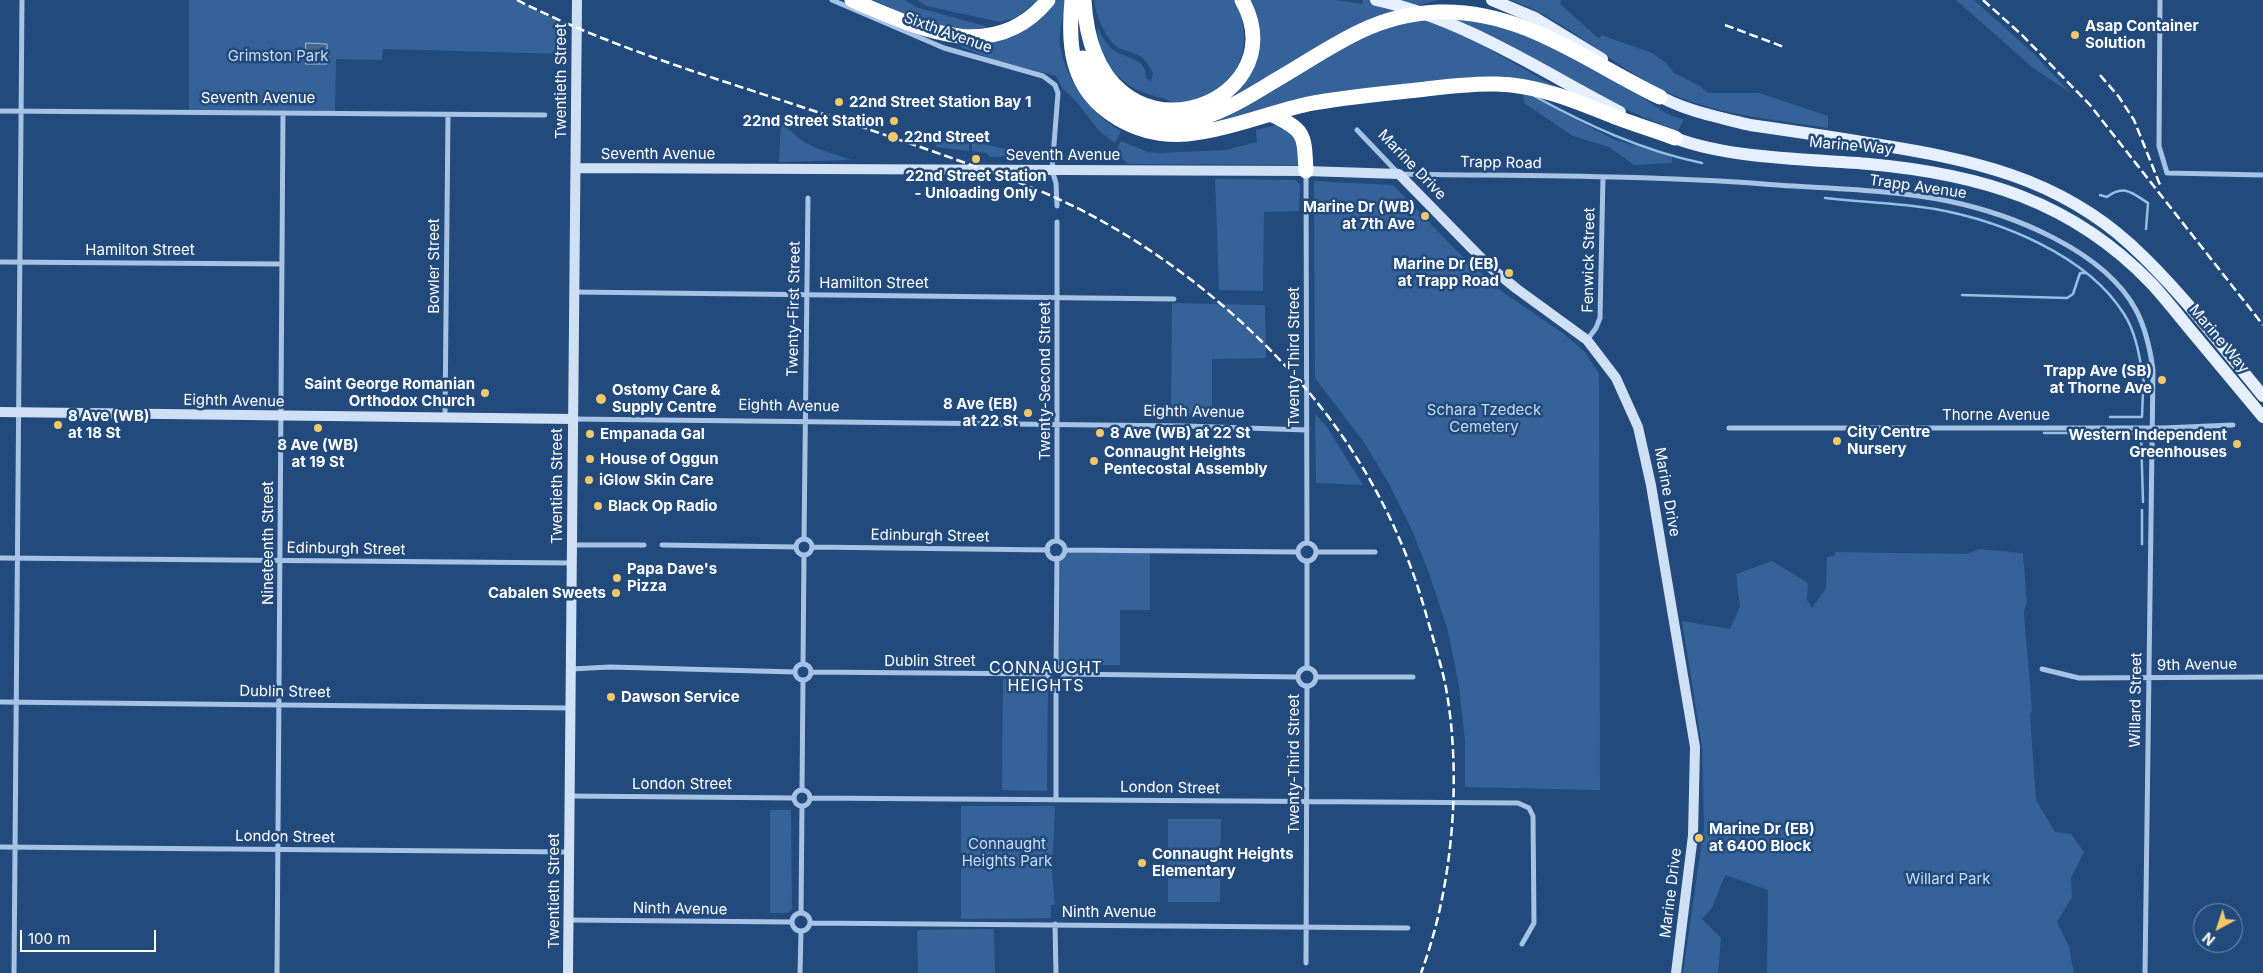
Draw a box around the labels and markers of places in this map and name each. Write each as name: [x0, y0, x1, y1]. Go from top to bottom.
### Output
place label: Asap Container Solution: [2085, 17, 2199, 52]
marker: Asap Container Solution: [2069, 29, 2081, 41]
place label: 22nd Street Station Bay 1: [849, 93, 1031, 111]
marker: 22nd Street Station Bay 1: [833, 96, 845, 108]
place label: 22nd Street Station: [743, 112, 884, 130]
marker: 22nd Street Station: [888, 115, 900, 127]
place label: 22nd Street: [904, 128, 990, 146]
marker: 22nd Street: [886, 130, 900, 144]
marker: 22nd Street Station - Unloading Only: [970, 153, 982, 165]
place label: 22nd Street Station - Unloading Only: [905, 167, 1047, 202]
place label: Marine Dr (WB) at 7th Ave: [1303, 198, 1415, 233]
marker: Marine Dr (WB) at 7th Ave: [1419, 210, 1431, 222]
place label: Marine Dr (EB) at Trapp Road: [1393, 255, 1499, 290]
marker: Marine Dr (EB) at Trapp Road: [1503, 267, 1515, 279]
place label: Trapp Ave (SB) at Thorne Ave: [2043, 362, 2152, 397]
marker: Trapp Ave (SB) at Thorne Ave: [2156, 374, 2168, 386]
place label: Saint George Romanian Orthodox Church: [304, 375, 475, 410]
place label: Ostomy Care & Supply Centre: [612, 381, 721, 416]
marker: Saint George Romanian Orthodox Church: [479, 387, 491, 399]
marker: Ostomy Care & Supply Centre: [594, 392, 608, 406]
place label: 8 Ave (EB) at 22 St: [943, 395, 1018, 430]
place label: 8 Ave (WB) at 18 St: [68, 407, 150, 442]
marker: 8 Ave (EB) at 22 St: [1022, 407, 1034, 419]
marker: 8 Ave (WB) at 18 St: [52, 419, 64, 431]
marker: 8 Ave (WB) at 19 St: [312, 422, 324, 434]
place label: City Centre Nursery: [1847, 423, 1930, 458]
place label: 8 Ave (WB) at 22 St: [1110, 424, 1251, 442]
place label: Empanada Gal: [600, 425, 705, 443]
place label: Western Independent Greenhouses: [2069, 426, 2227, 461]
marker: 8 Ave (WB) at 22 St: [1094, 427, 1106, 439]
marker: Empanada Gal: [584, 428, 596, 440]
marker: City Centre Nursery: [1831, 435, 1843, 447]
place label: 8 Ave (WB) at 19 St: [277, 436, 359, 471]
marker: Western Independent Greenhouses: [2231, 438, 2243, 450]
place label: Connaught Heights Pentecostal Assembly: [1104, 443, 1268, 478]
place label: House of Oggun: [600, 450, 719, 468]
marker: House of Oggun: [584, 453, 596, 465]
marker: Connaught Heights Pentecostal Assembly: [1088, 455, 1100, 467]
place label: iGlow Skin Care: [599, 471, 714, 489]
marker: iGlow Skin Care: [583, 474, 595, 486]
place label: Black Op Radio: [608, 497, 718, 515]
marker: Black Op Radio: [592, 500, 604, 512]
place label: Papa Dave's Pizza: [627, 560, 717, 595]
marker: Papa Dave's Pizza: [611, 572, 623, 584]
place label: Cabalen Sweets: [488, 584, 606, 602]
marker: Cabalen Sweets: [610, 587, 622, 599]
place label: Dawson Service: [621, 688, 740, 706]
marker: Dawson Service: [605, 691, 617, 703]
place label: Marine Dr (EB) at 6400 Block: [1709, 820, 1815, 855]
marker: Marine Dr (EB) at 6400 Block: [1693, 832, 1705, 844]
place label: Connaught Heights Elementary: [1152, 845, 1294, 880]
marker: Connaught Heights Elementary: [1136, 857, 1148, 869]

